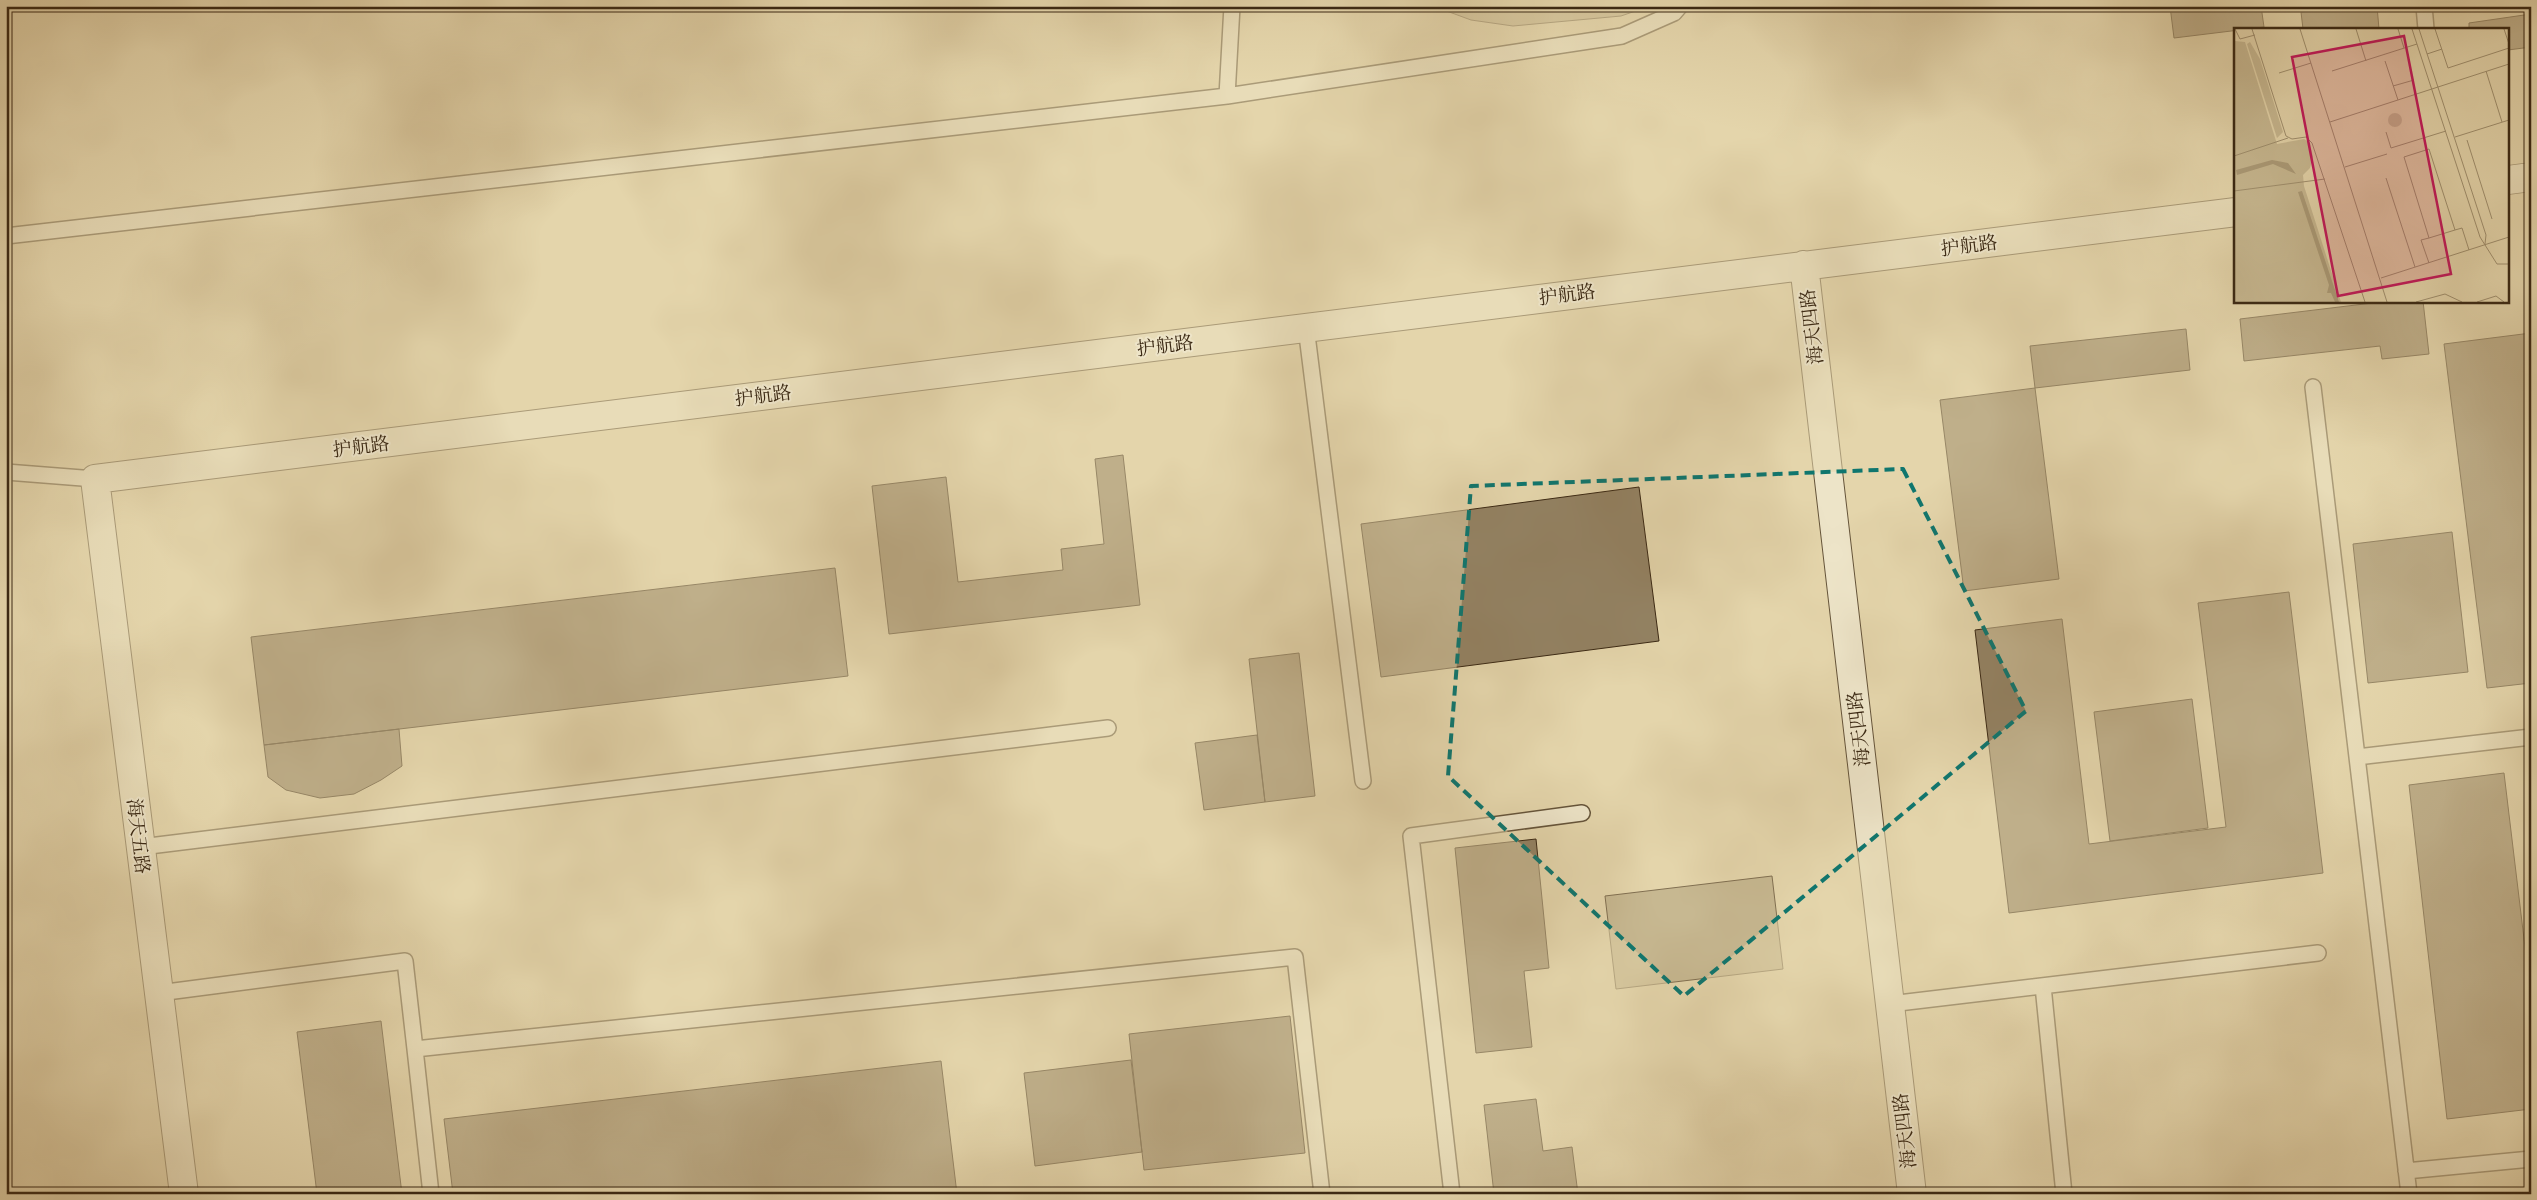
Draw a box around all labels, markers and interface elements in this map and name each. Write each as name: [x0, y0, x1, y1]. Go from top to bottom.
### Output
inset map: [2234, 28, 2510, 302]
street label: 护航路: [1939, 230, 1999, 262]
street label: 护航路: [1537, 279, 1597, 311]
street label: 海天四路: [1794, 288, 1830, 366]
street label: 护航路: [1135, 330, 1195, 362]
street label: 护航路: [733, 380, 793, 412]
street label: 护航路: [331, 431, 391, 463]
street label: 海天四路: [1841, 690, 1877, 768]
street label: 海天五路: [120, 797, 156, 875]
street label: 海天四路: [1887, 1092, 1923, 1170]

